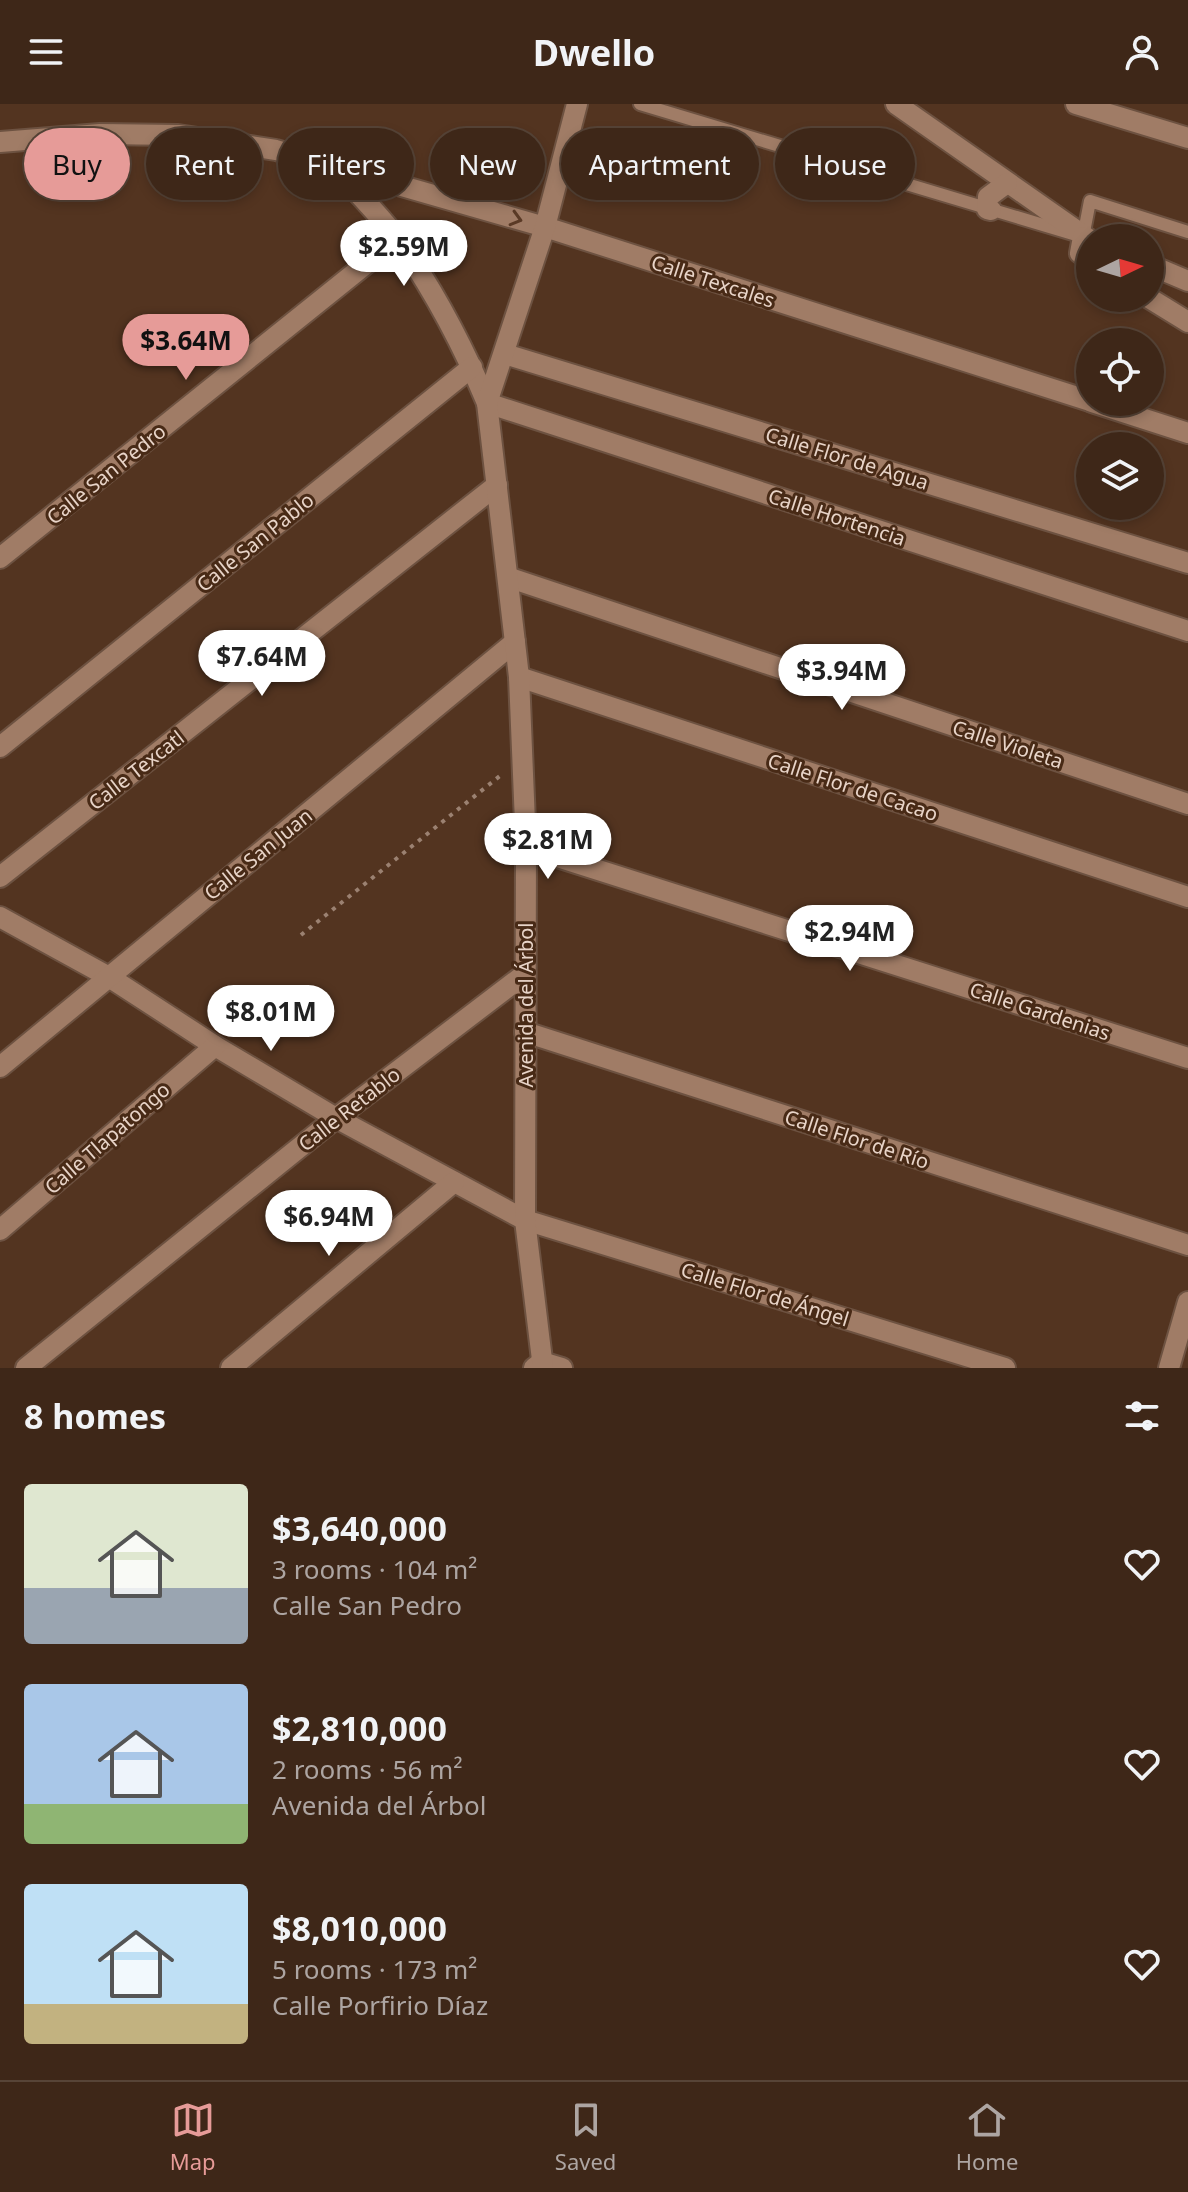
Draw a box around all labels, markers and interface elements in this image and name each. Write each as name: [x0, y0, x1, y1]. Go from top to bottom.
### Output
text: Dwello: [533, 28, 655, 77]
icon: menu: [24, 30, 68, 74]
icon: person: [1120, 30, 1164, 74]
chip: Buy: [24, 128, 130, 200]
chip: Rent: [146, 128, 262, 200]
chip: Filters: [278, 128, 414, 200]
chip: New: [430, 128, 545, 200]
chip: Apartment: [561, 128, 759, 200]
chip: House: [775, 128, 915, 200]
one-way arrow: [508, 210, 522, 226]
pin: $2.59M: [339, 220, 469, 288]
north arrow: [1076, 224, 1164, 312]
map controls: [1076, 224, 1164, 520]
text: $2.59M: [358, 228, 450, 264]
street label: Calle Texcales: [648, 248, 778, 314]
pin: $3.64M: [121, 314, 251, 382]
text: $3.64M: [140, 322, 232, 358]
button: locate: [1076, 328, 1164, 416]
street label: Calle San Pedro: [41, 418, 171, 530]
street label: Calle Flor de Agua: [762, 420, 932, 496]
button: layers: [1076, 432, 1164, 520]
street label: Calle Hortencia: [765, 482, 909, 552]
street label: Calle San Pablo: [191, 486, 319, 598]
pin: $7.64M: [197, 630, 327, 698]
text: $7.64M: [216, 638, 308, 674]
pin: $3.94M: [777, 644, 907, 712]
text: $3.94M: [796, 652, 888, 688]
street label: Calle Violeta: [949, 713, 1067, 775]
street label: Calle Texcatl: [83, 724, 189, 816]
street label: Calle Flor de Cacao: [765, 747, 941, 827]
street label: Calle San Juan: [198, 802, 318, 906]
pin: $2.81M: [483, 813, 613, 881]
text: $2.81M: [502, 821, 594, 857]
pin: $2.94M: [785, 905, 915, 973]
text: $2.94M: [804, 913, 896, 949]
street label: Avenida del Árbol: [512, 923, 539, 1088]
street label: Calle Gardenias: [966, 976, 1114, 1046]
pin: $8.01M: [206, 985, 336, 1053]
text: $8.01M: [225, 993, 317, 1029]
street label: Calle Retablo: [292, 1061, 406, 1157]
street label: Calle Tlapatongo: [39, 1076, 175, 1200]
street label: Calle Flor de Río: [781, 1103, 933, 1175]
pin: $6.94M: [264, 1190, 394, 1258]
text: $6.94M: [283, 1198, 375, 1234]
street label: Calle Flor de Ángel: [678, 1256, 852, 1332]
text: 8 homes: [24, 1393, 166, 1439]
icon: filters: [1120, 1394, 1164, 1438]
text: $3,640,000: [272, 1505, 447, 1551]
icon: home: [88, 1516, 184, 1612]
icon: heart: [1120, 1542, 1164, 1586]
text: 3 rooms · 104 m²: [272, 1551, 477, 1587]
text: Calle San Pedro: [272, 1587, 462, 1623]
text: $2,810,000: [272, 1705, 447, 1751]
icon: home: [88, 1716, 184, 1812]
icon: heart: [1120, 1742, 1164, 1786]
text: 2 rooms · 56 m²: [272, 1751, 462, 1787]
text: Avenida del Árbol: [272, 1787, 487, 1823]
text: $8,010,000: [272, 1905, 447, 1951]
icon: home: [88, 1916, 184, 2012]
icon: heart: [1120, 1942, 1164, 1986]
text: 5 rooms · 173 m²: [272, 1951, 477, 1987]
text: Calle Porfirio Díaz: [272, 1987, 488, 2023]
tab: Map: [170, 2098, 216, 2176]
tab: Saved: [555, 2098, 616, 2176]
tab: Home: [956, 2098, 1018, 2176]

